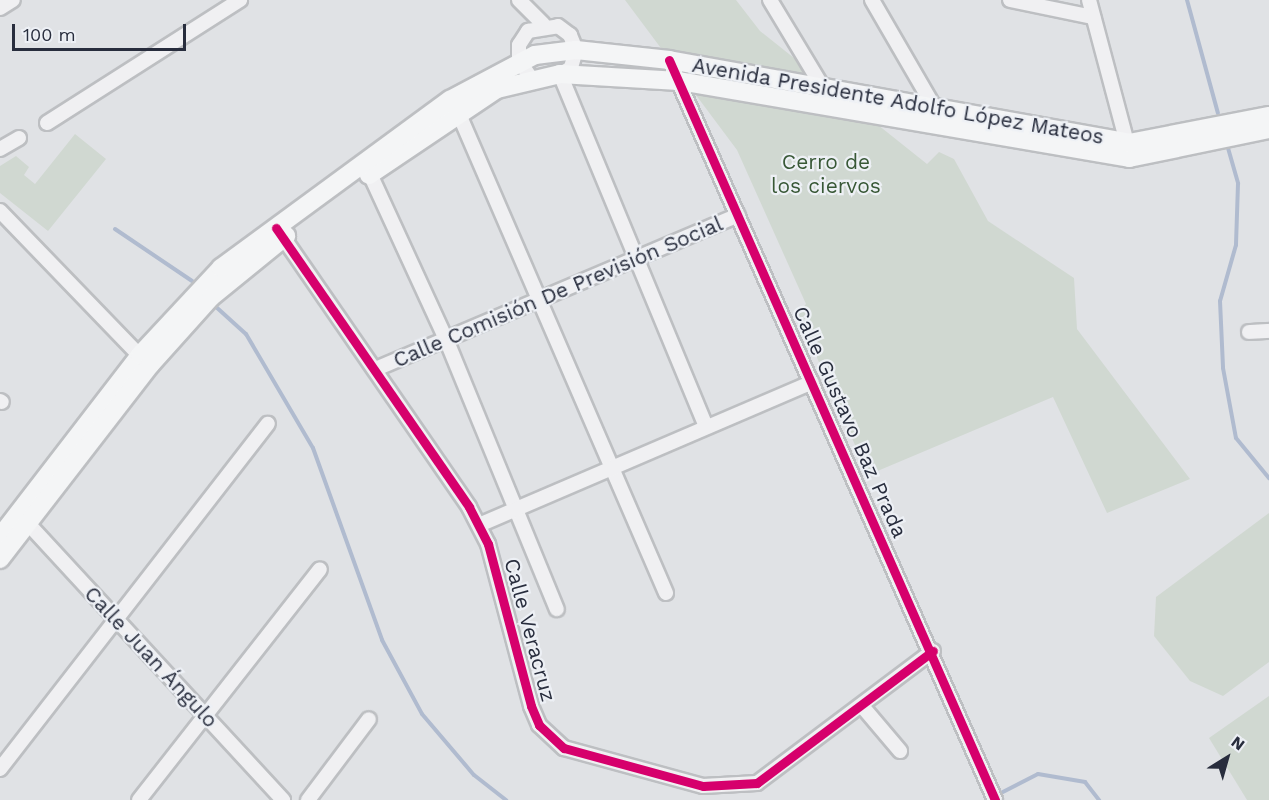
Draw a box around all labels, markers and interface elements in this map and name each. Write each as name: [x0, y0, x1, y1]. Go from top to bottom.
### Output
scale bar: [15, 12, 189, 50]
text: 100 m: [23, 24, 76, 45]
street label: Avenida Presidente Adolfo López Mateos: [690, 52, 1106, 150]
park label: Cerro de los ciervos: [771, 149, 881, 199]
street label: Calle Comisión De Previsión Social: [390, 211, 726, 373]
street label: Calle Gustavo Baz Prada: [788, 302, 912, 542]
street label: Calle Veracruz: [499, 555, 561, 705]
street label: Calle Juan Ángulo: [79, 581, 223, 733]
north arrow: [1197, 728, 1257, 788]
text: N: [1228, 732, 1249, 754]

